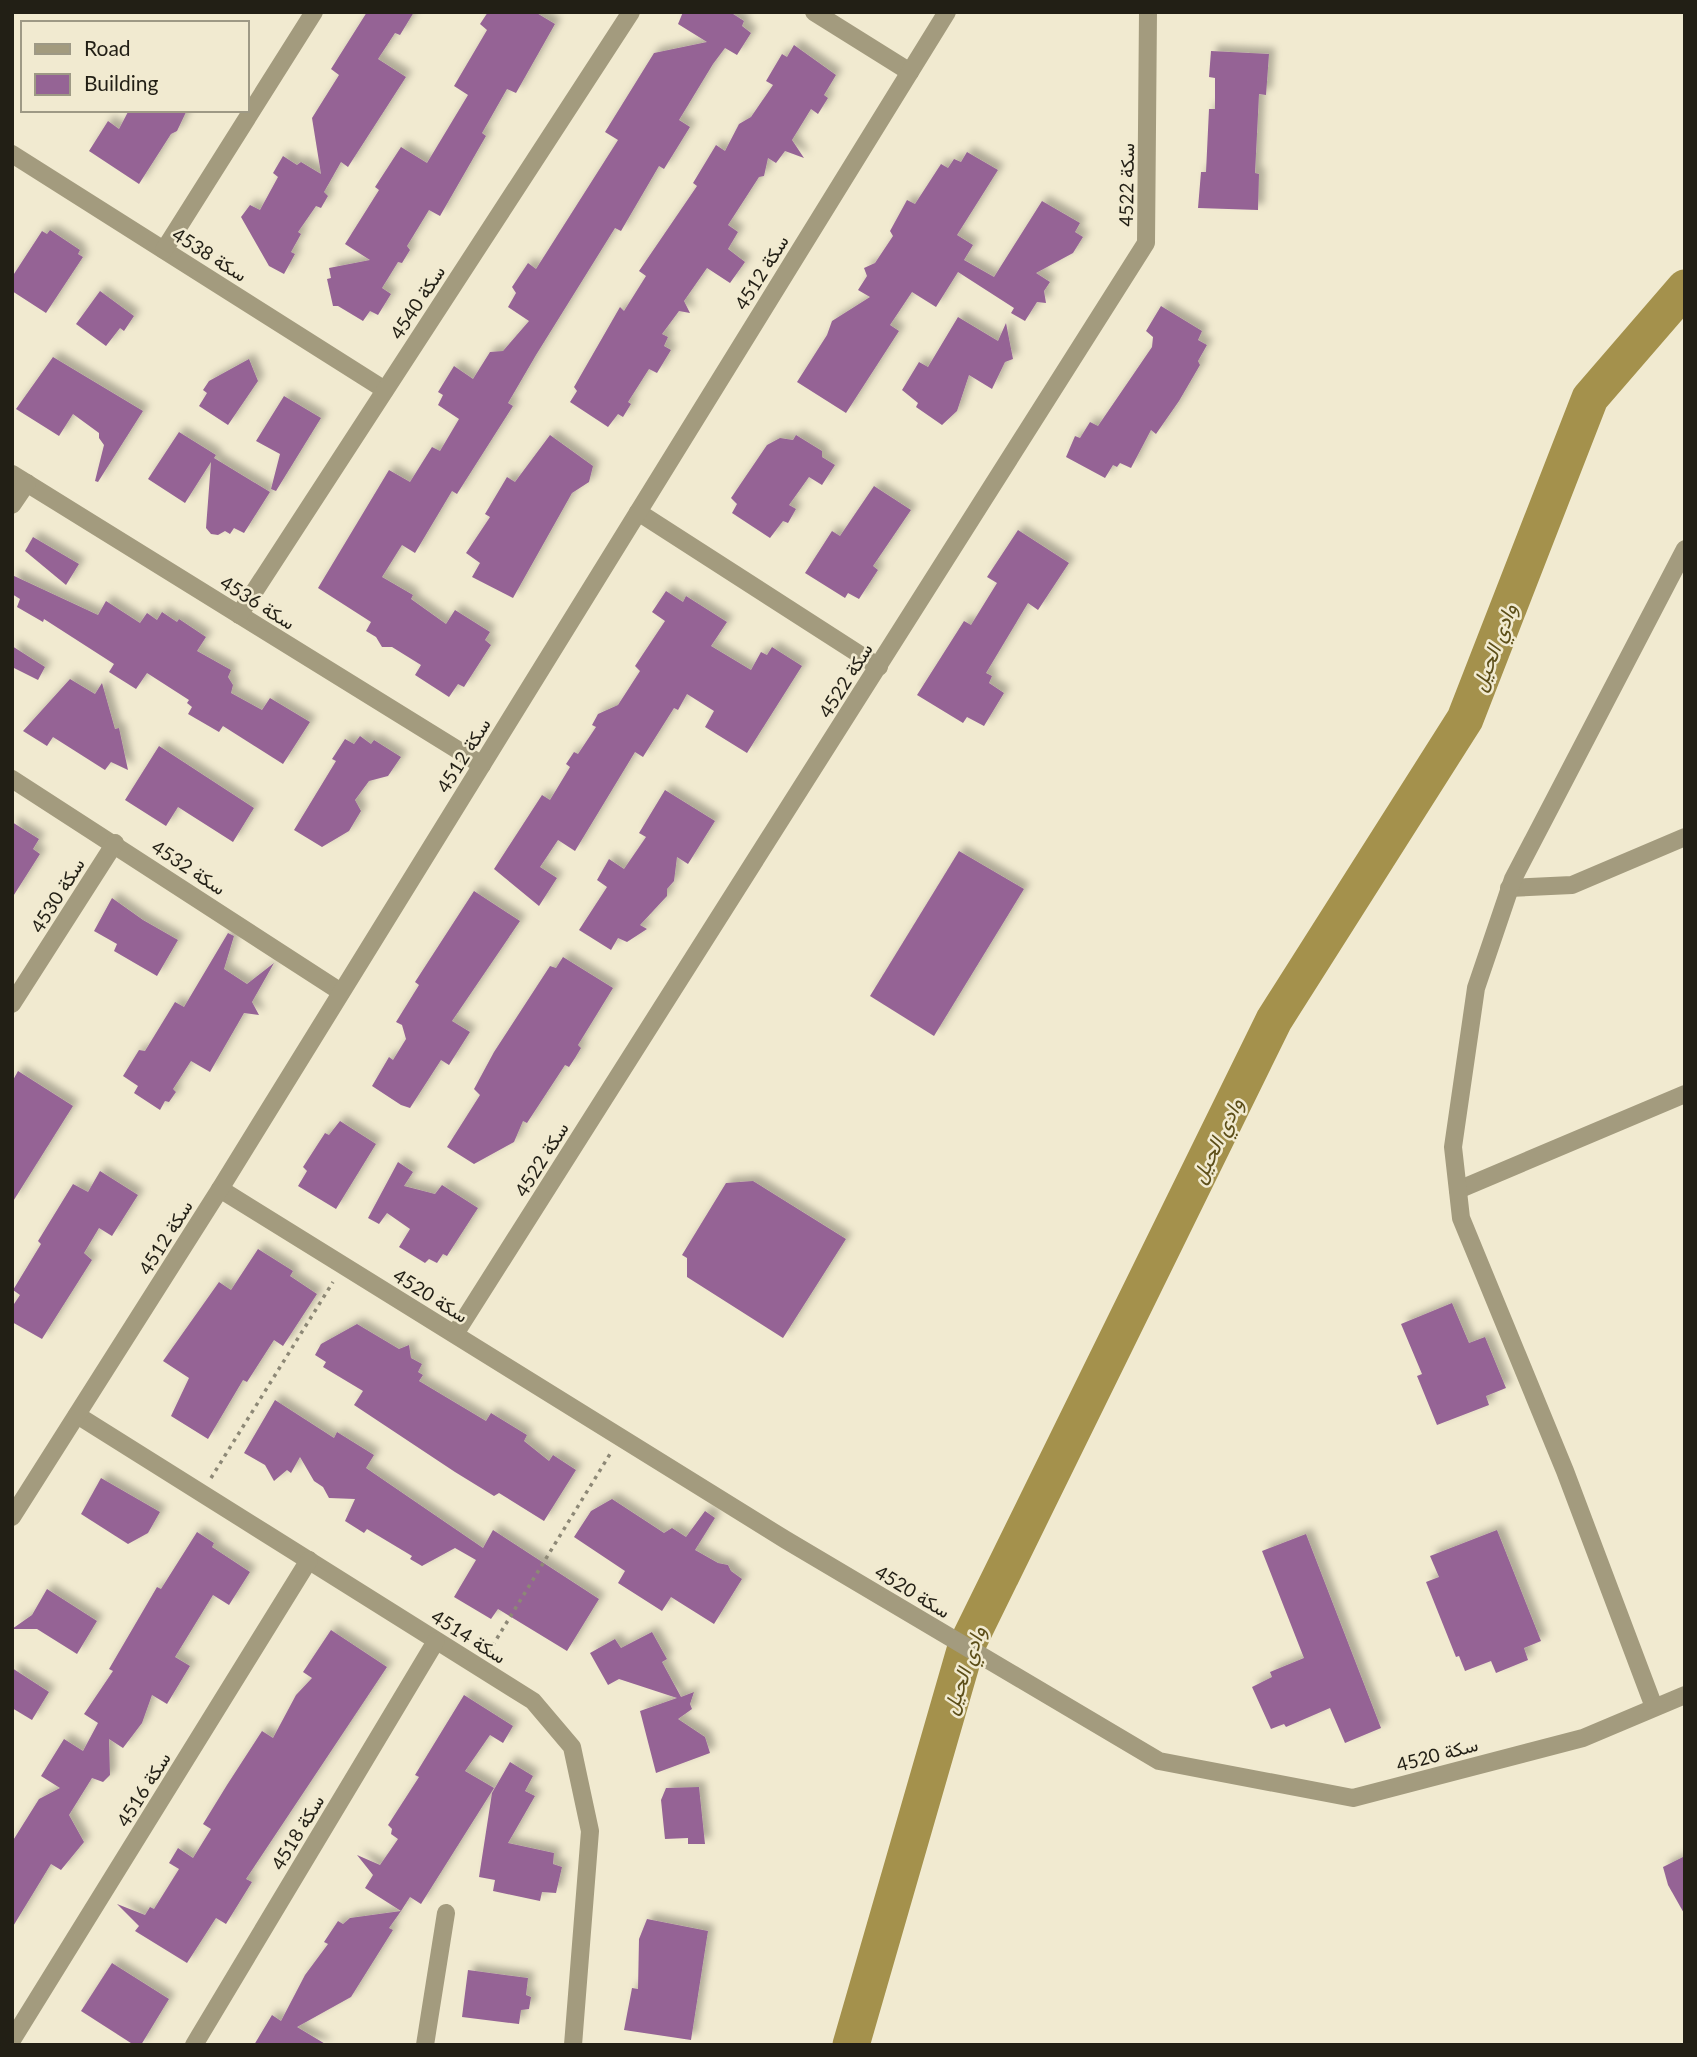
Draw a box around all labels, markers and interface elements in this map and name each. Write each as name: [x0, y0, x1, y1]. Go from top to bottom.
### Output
legend: [21, 21, 248, 112]
text: Road: [84, 35, 131, 60]
text: Building: [84, 70, 159, 95]
street label: سكة 4522: [1114, 143, 1138, 227]
street label: سكة 4538: [168, 222, 252, 286]
street label: سكة 4512: [729, 230, 793, 314]
street label: سكة 4540: [385, 261, 449, 343]
street label: سكة 4536: [216, 570, 300, 634]
water label: وادي الحيل: [1465, 599, 1527, 696]
street label: سكة 4522: [813, 638, 877, 722]
street label: سكة 4512: [431, 713, 495, 797]
street label: سكة 4532: [148, 835, 230, 899]
street label: سكة 4530: [25, 853, 89, 937]
water label: وادي الحيل: [1185, 1093, 1253, 1189]
street label: سكة 4522: [509, 1117, 573, 1201]
street label: سكة 4512: [133, 1195, 197, 1279]
street label: سكة 4520: [389, 1263, 473, 1327]
street label: سكة 4520: [871, 1560, 955, 1622]
street label: سكة 4514: [427, 1604, 511, 1668]
water label: وادي الحيل: [936, 1622, 996, 1719]
street label: سكة 4520: [1394, 1732, 1480, 1776]
street label: سكة 4516: [111, 1747, 175, 1831]
street label: سكة 4518: [266, 1790, 328, 1874]

